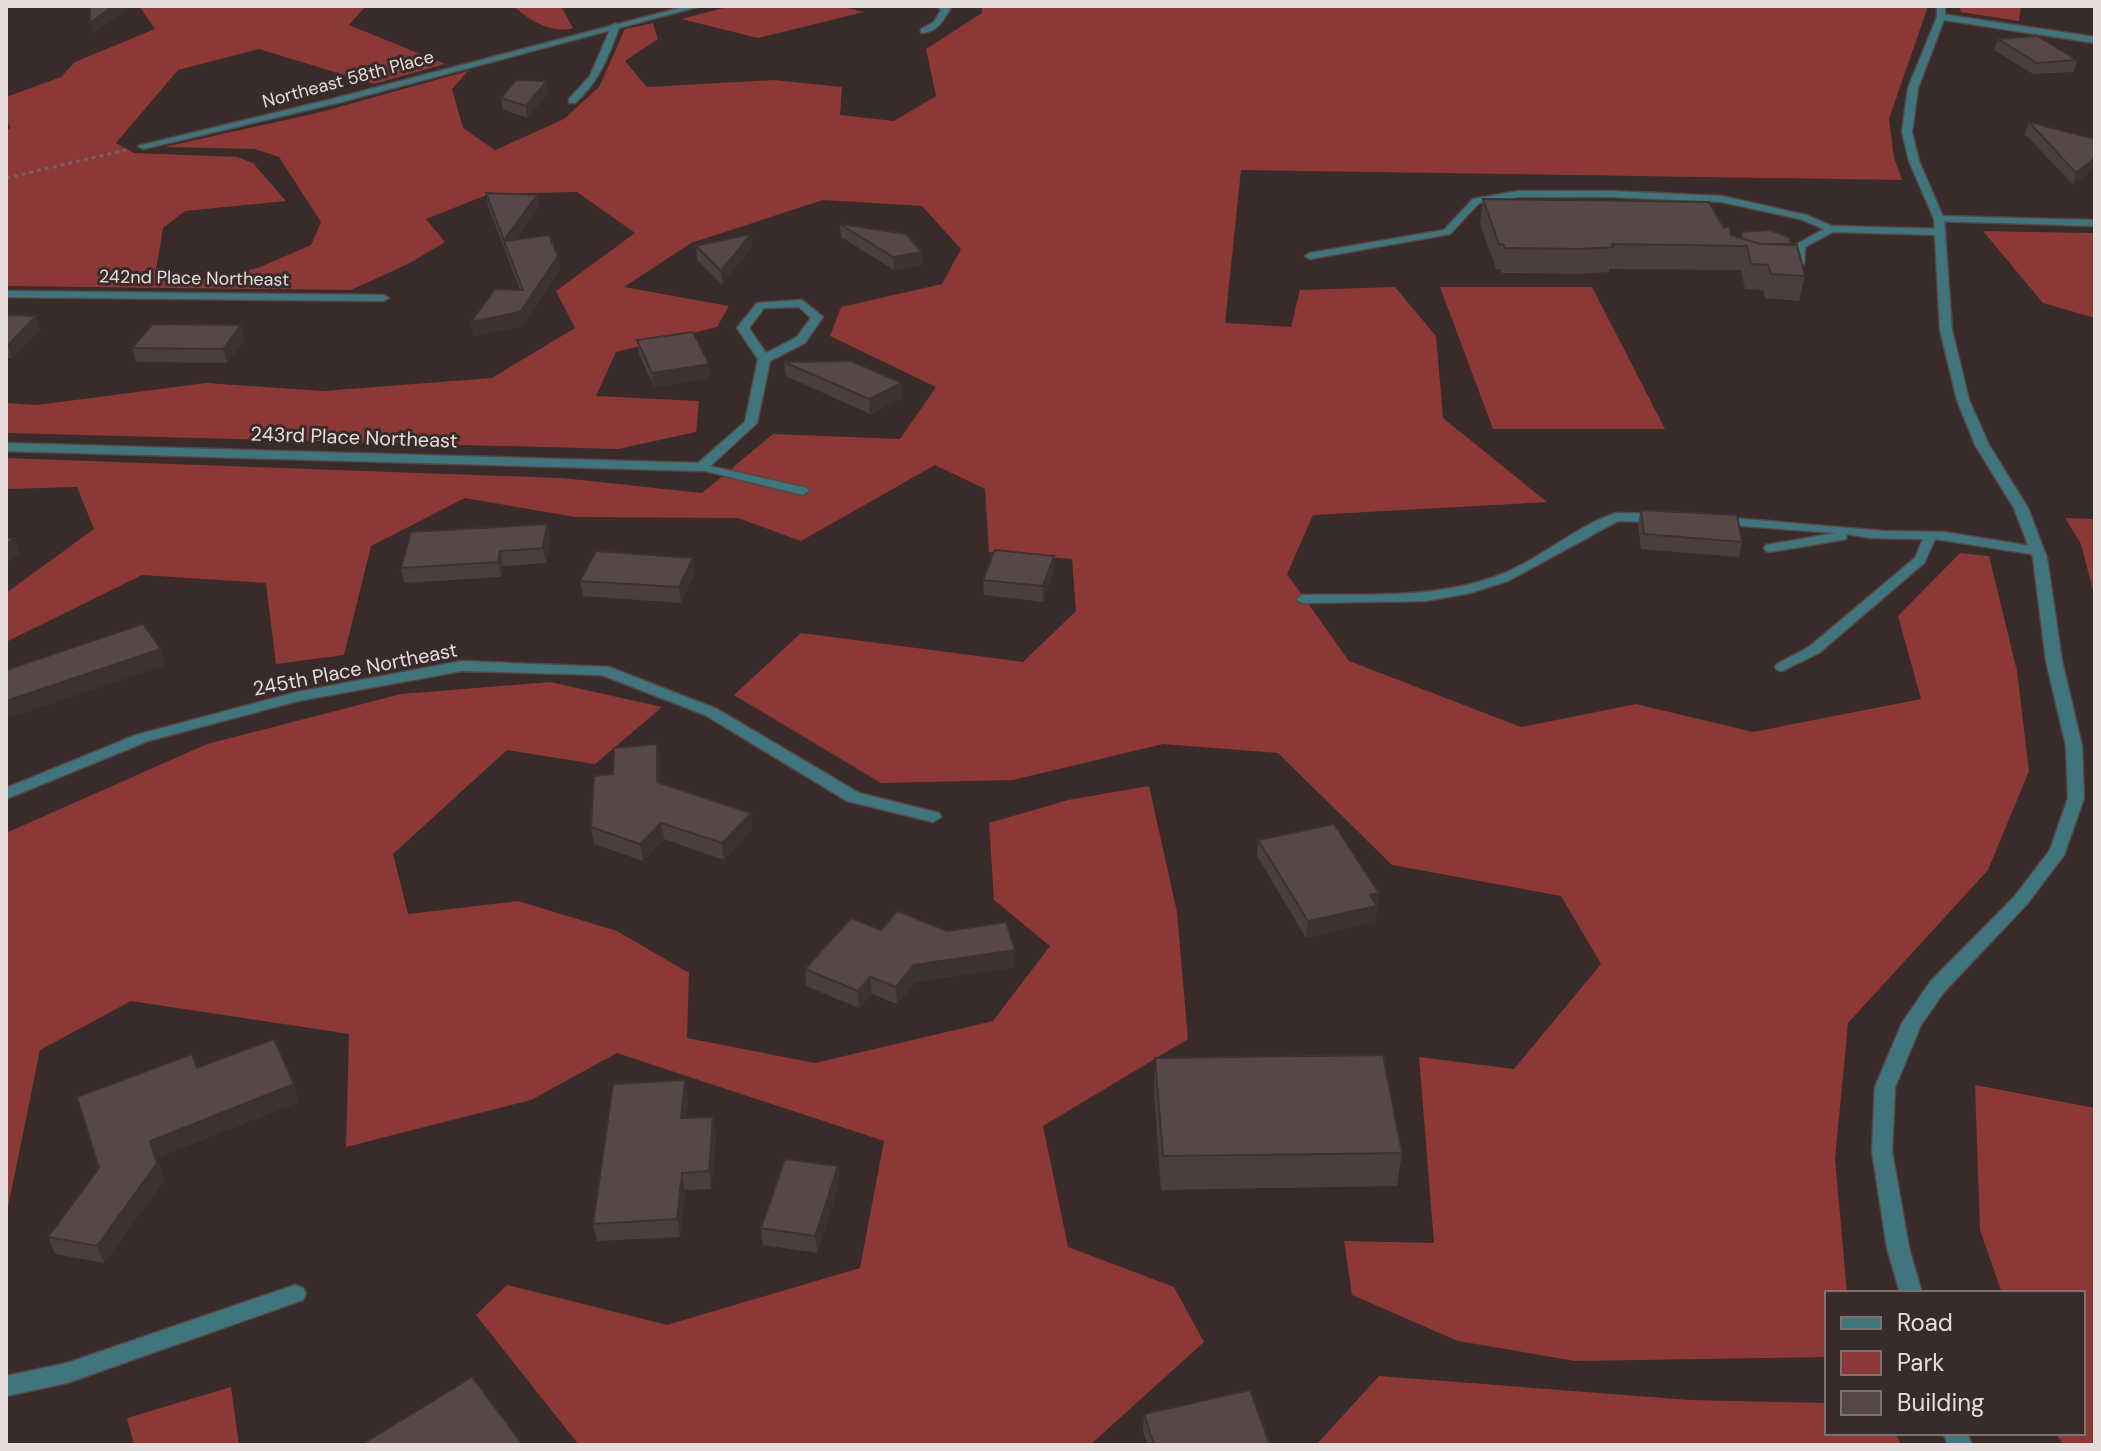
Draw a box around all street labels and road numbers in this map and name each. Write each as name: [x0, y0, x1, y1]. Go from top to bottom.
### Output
street label: Northeast 58th Place: [260, 45, 436, 113]
street label: 242nd Place Northeast: [99, 264, 289, 292]
street label: 243rd Place Northeast: [250, 420, 458, 454]
street label: 245th Place Northeast: [251, 636, 459, 702]

